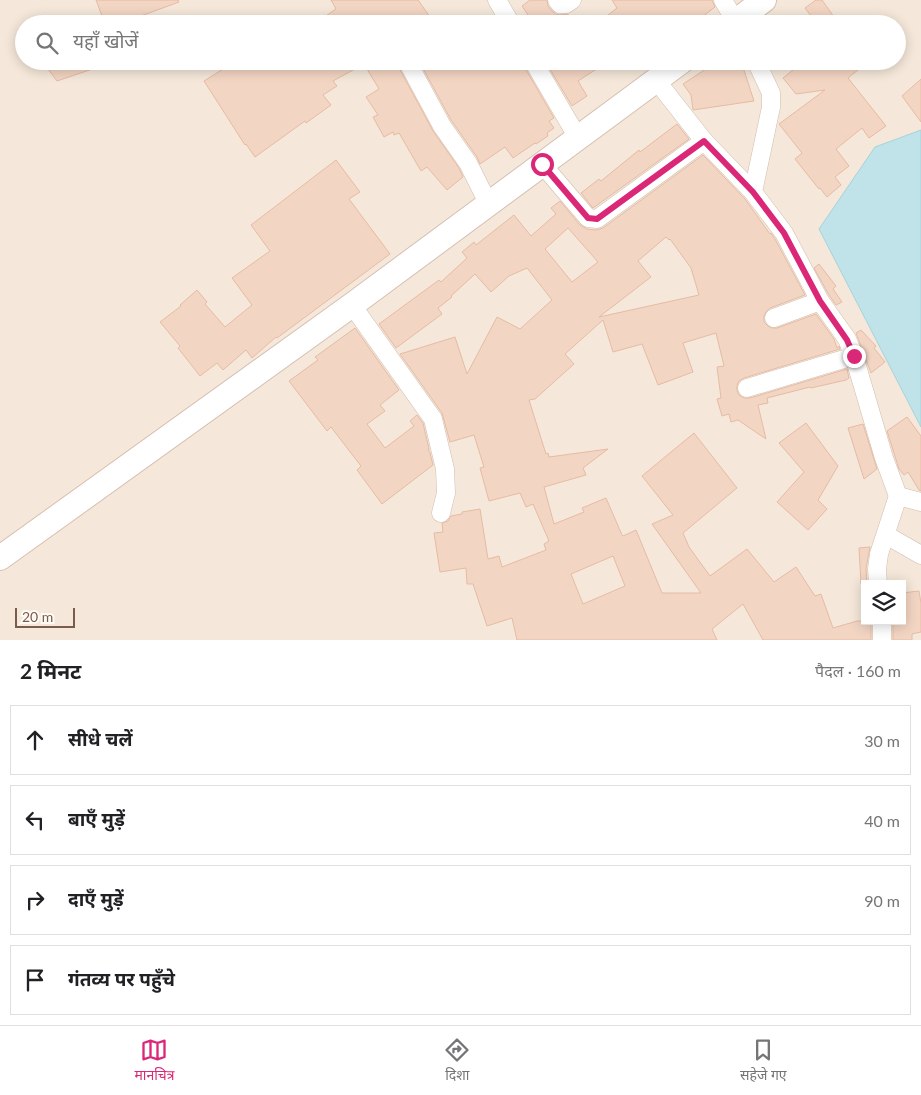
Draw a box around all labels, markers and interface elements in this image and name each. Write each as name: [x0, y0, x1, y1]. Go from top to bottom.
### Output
search box: [15, 15, 906, 70]
icon: search: [33, 29, 61, 57]
text: यहाँ खोजें: [73, 29, 138, 52]
route start: [531, 153, 554, 176]
route end: [843, 345, 866, 368]
map controls: [861, 580, 906, 625]
button: layers: [861, 580, 906, 625]
scale bar: [15, 605, 75, 628]
text: 20 m: [22, 608, 53, 625]
text: 2 मिनट: [20, 658, 81, 683]
text: पैदल · 160 m: [815, 661, 901, 680]
icon: ahead: [21, 726, 49, 754]
text: सीधे चलें: [68, 727, 133, 750]
text: 30 m: [864, 731, 900, 750]
icon: left: [21, 806, 49, 834]
text: बाएँ मुड़ें: [68, 807, 125, 830]
text: 40 m: [864, 811, 900, 830]
icon: right: [21, 886, 49, 914]
text: दाएँ मुड़ें: [68, 887, 124, 910]
text: 90 m: [864, 891, 900, 910]
icon: arrive: [21, 966, 49, 994]
text: गंतव्य पर पहुँचे: [68, 967, 175, 990]
tab: मानचित्र: [134, 1036, 174, 1086]
tab: दिशा: [443, 1036, 471, 1086]
tab: सहेजे गए: [740, 1036, 787, 1086]

